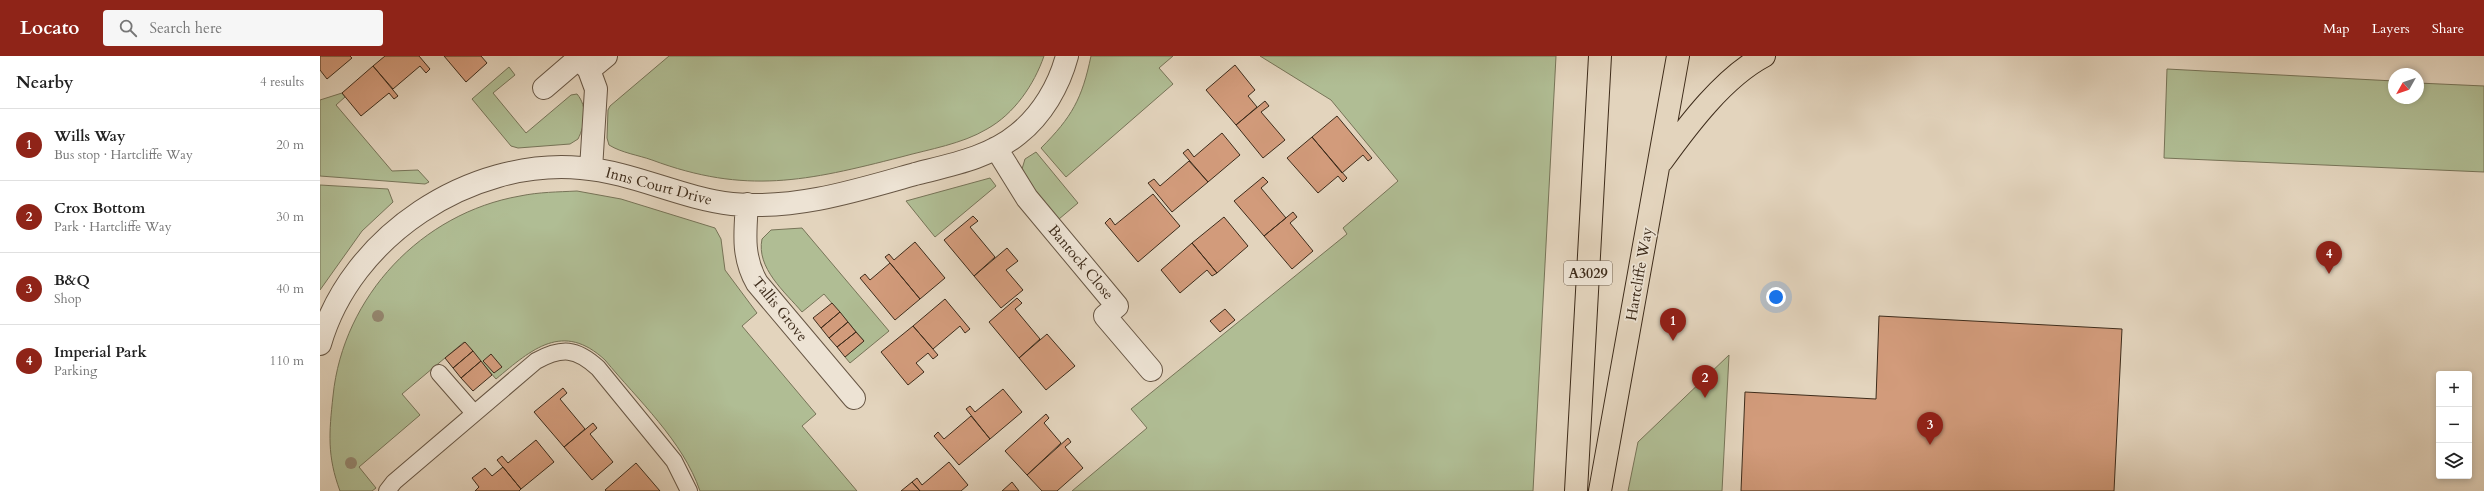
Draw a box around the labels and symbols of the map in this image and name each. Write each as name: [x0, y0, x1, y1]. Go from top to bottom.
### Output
north arrow: [2388, 68, 2424, 104]
street label: Inns Court Drive: [604, 162, 715, 210]
street label: Bantock Close: [1044, 220, 1118, 304]
street label: Hartcliffe Way: [1621, 225, 1657, 322]
pin: 4: [2316, 241, 2342, 274]
road number: A3029: [1564, 261, 1612, 285]
street label: Tallis Grove: [748, 272, 813, 346]
your location: [1766, 287, 1786, 307]
pin: 1: [1660, 308, 1686, 341]
pin: 2: [1692, 365, 1718, 398]
pin: 3: [1917, 412, 1943, 445]

